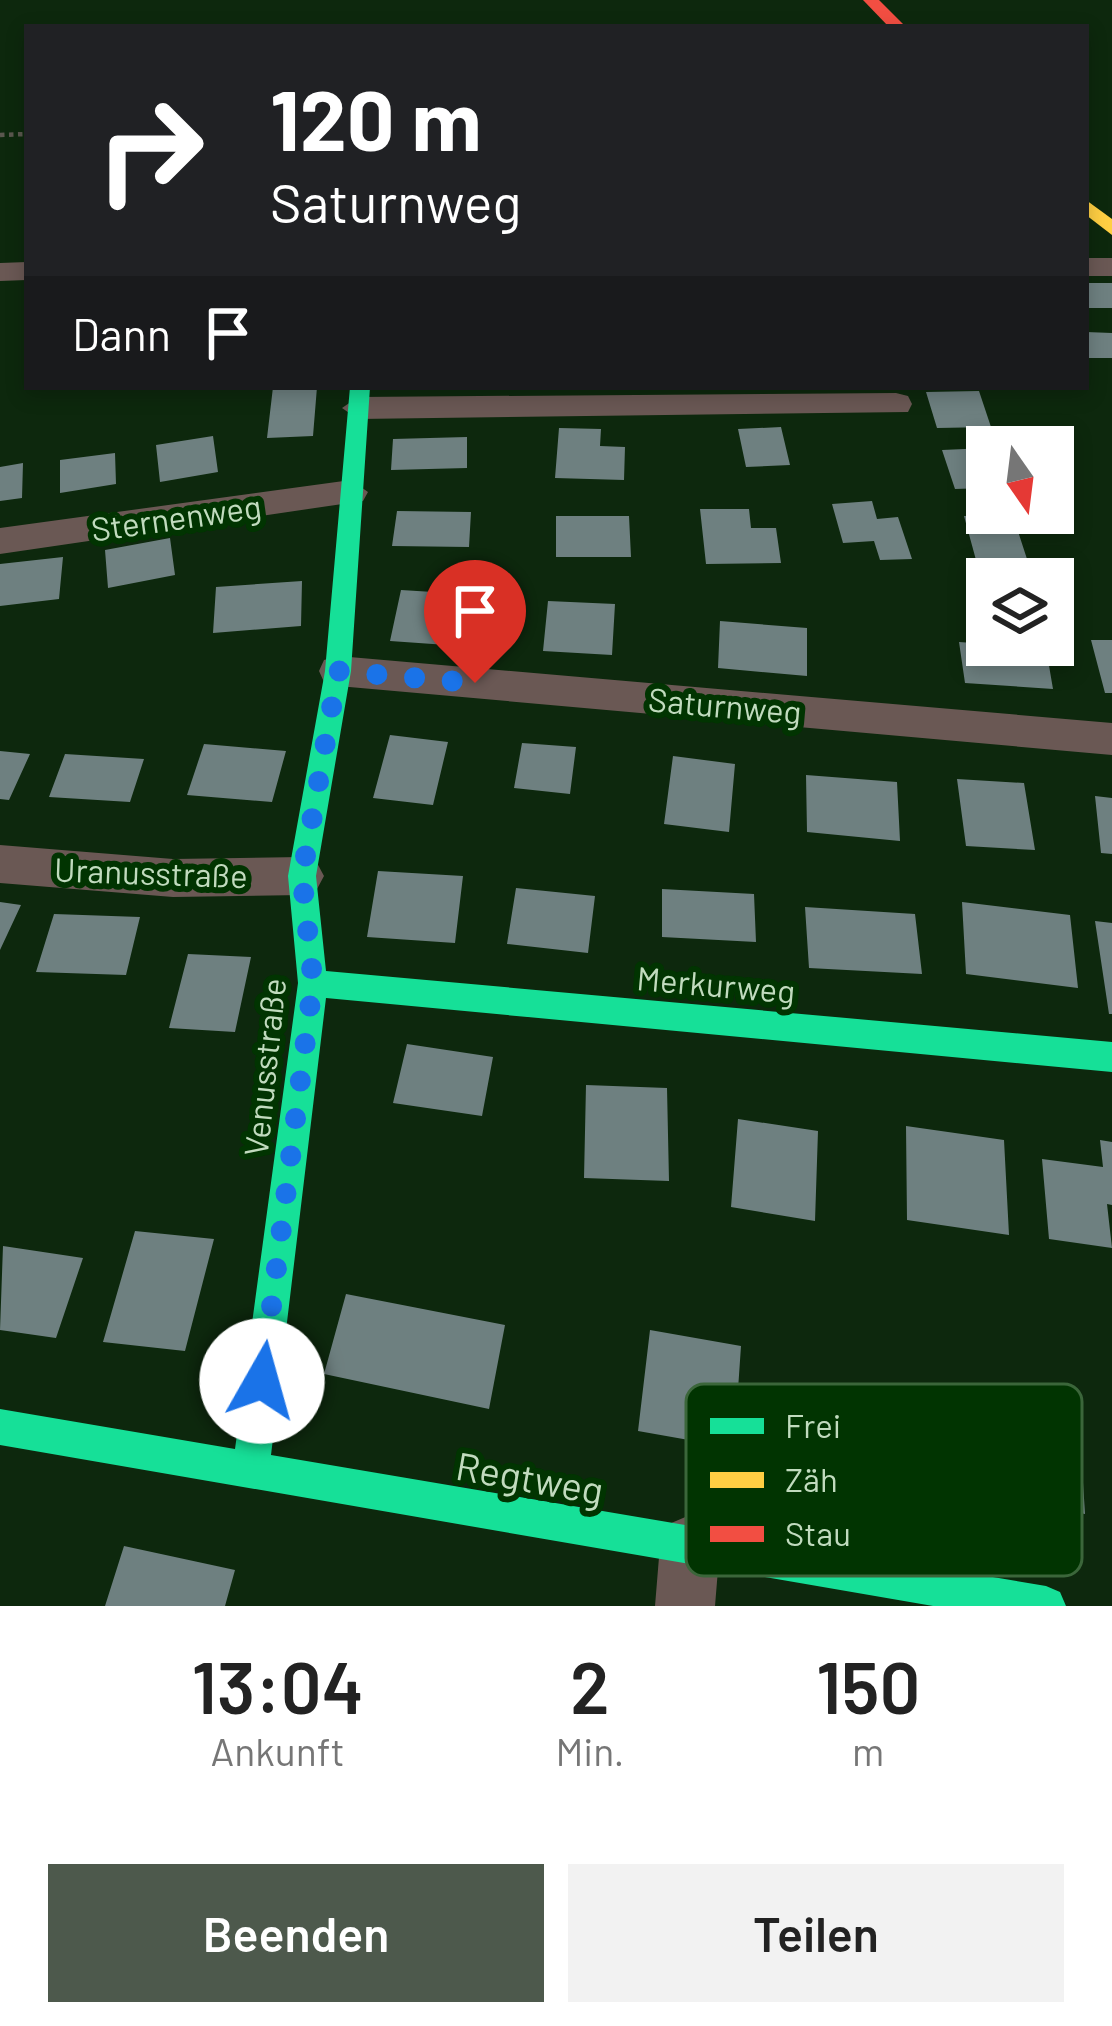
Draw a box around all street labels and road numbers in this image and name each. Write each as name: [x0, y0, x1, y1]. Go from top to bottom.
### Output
street label: Sternenweg: [88, 485, 264, 549]
street label: Saturnweg: [647, 678, 803, 732]
street label: Uranusstraße: [54, 849, 248, 895]
street label: Merkurweg: [635, 957, 797, 1011]
street label: Venusstraße: [235, 976, 293, 1158]
street label: Regtweg: [453, 1441, 607, 1513]

